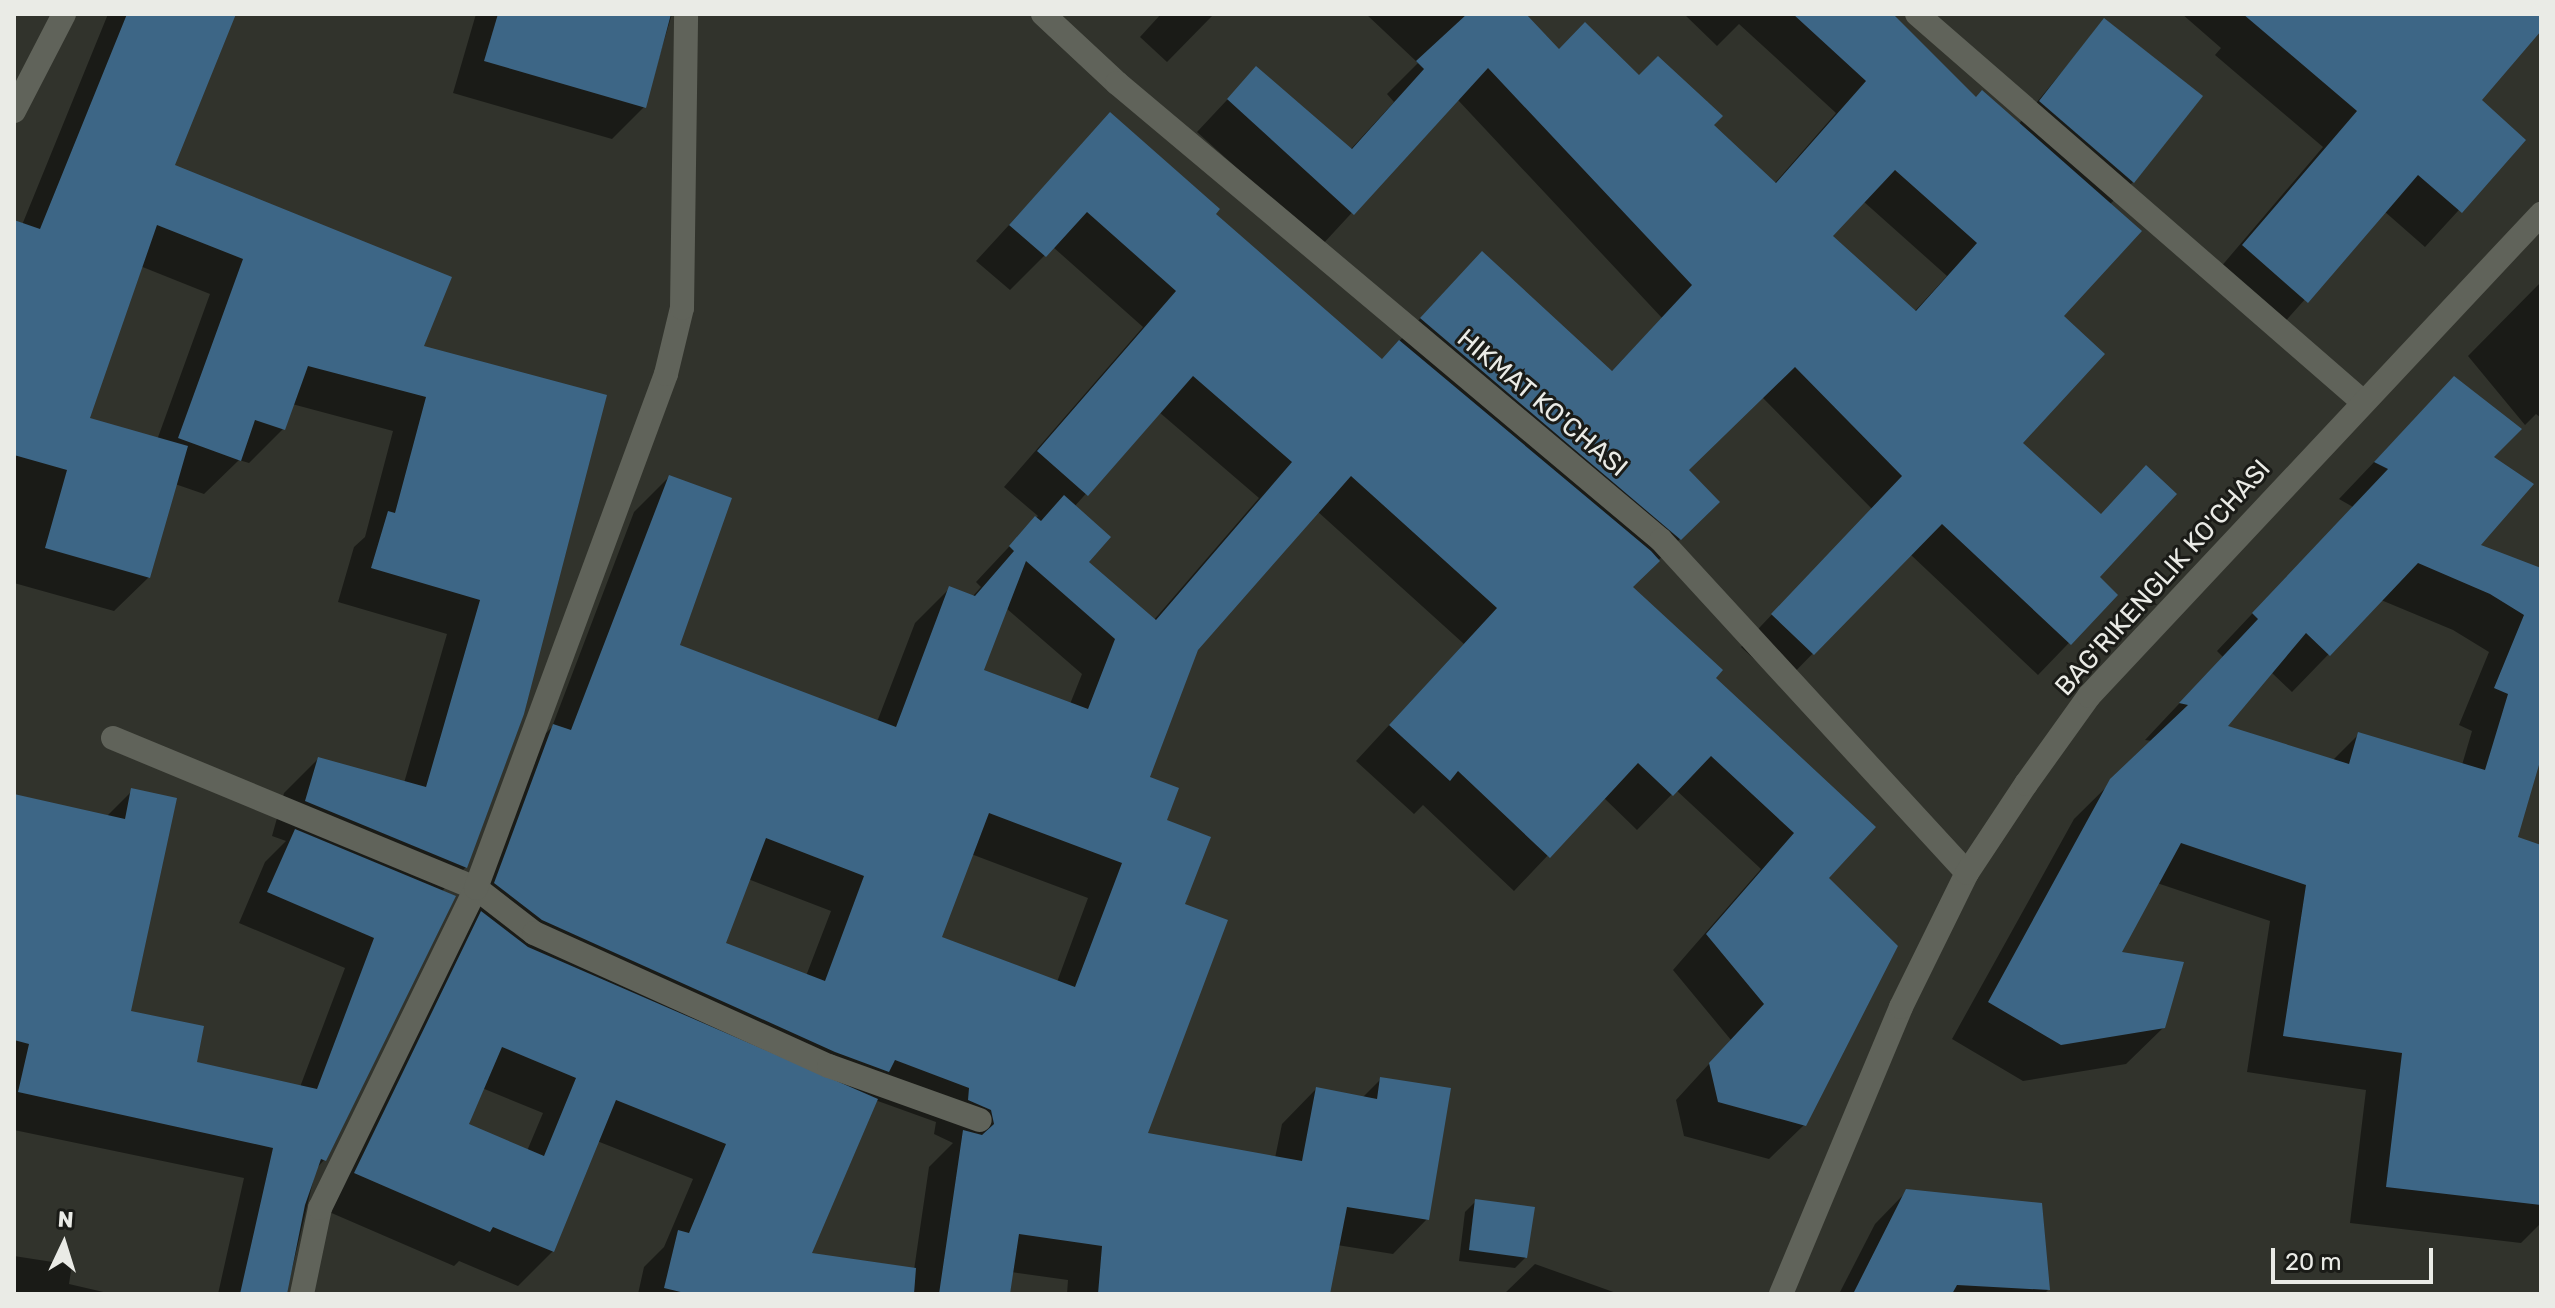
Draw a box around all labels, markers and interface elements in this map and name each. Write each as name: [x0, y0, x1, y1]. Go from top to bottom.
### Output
street label: HIKMAT KO'CHASI: [1450, 323, 1634, 483]
street label: BAG'RIKENGLIK KO'CHASI: [2049, 454, 2277, 702]
north arrow: [24, 1204, 104, 1284]
text: N: [57, 1206, 75, 1234]
scale bar: [2275, 1232, 2437, 1282]
text: 20 m: [2285, 1248, 2342, 1276]

